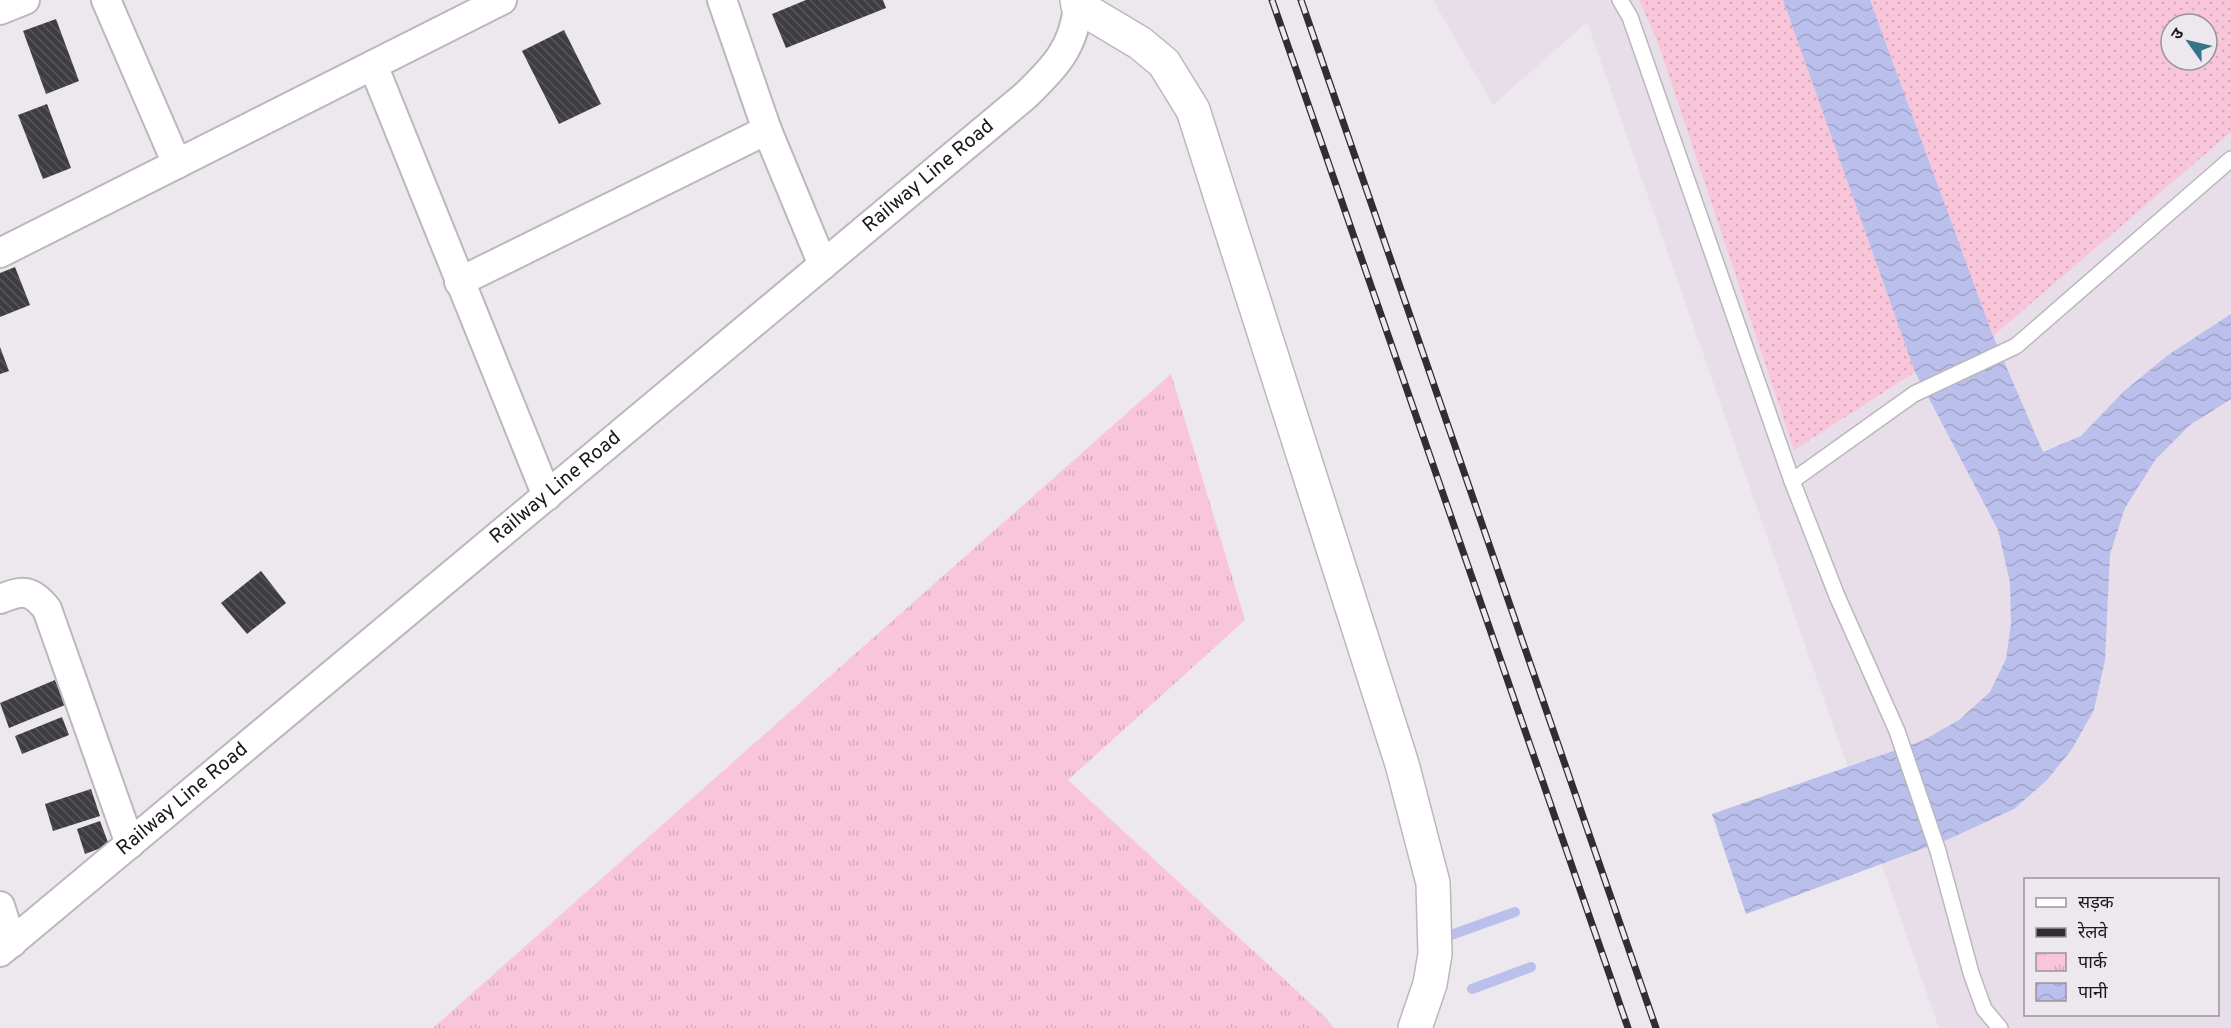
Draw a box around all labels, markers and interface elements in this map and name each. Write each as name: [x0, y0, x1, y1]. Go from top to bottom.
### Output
north arrow: [2159, 12, 2219, 72]
text: उ: [2167, 25, 2189, 44]
street label: Railway Line Road: [858, 114, 1000, 239]
street label: Railway Line Road: [485, 426, 627, 550]
street label: Railway Line Road: [112, 737, 254, 862]
legend: [2024, 878, 2219, 1016]
text: सड़क: [2078, 892, 2115, 915]
text: रेलवे: [2077, 921, 2109, 945]
text: पार्क: [2078, 951, 2108, 975]
text: पानी: [2078, 982, 2108, 1005]

